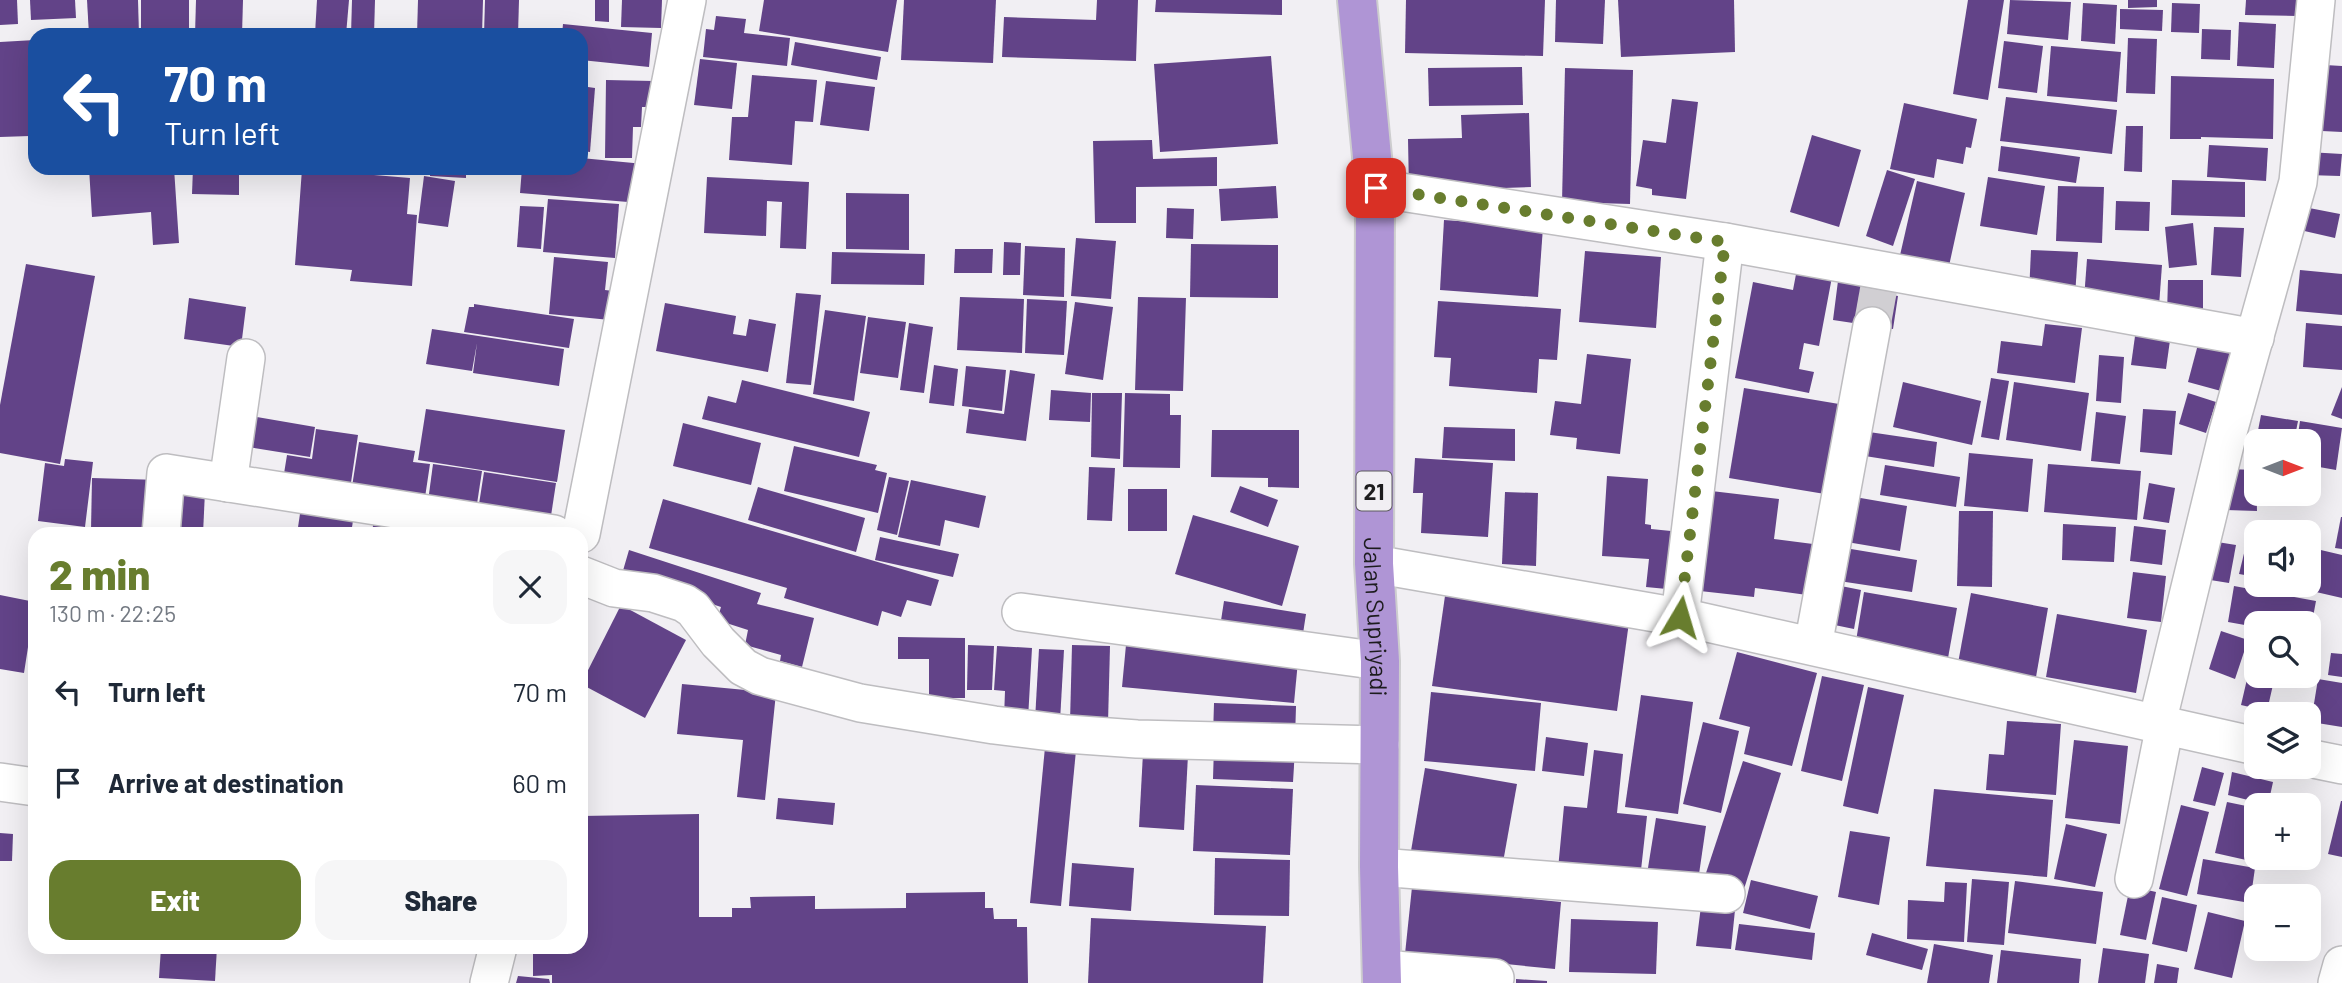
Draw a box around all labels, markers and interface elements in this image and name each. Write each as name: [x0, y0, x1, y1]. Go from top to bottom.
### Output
text: 70 m: [164, 53, 267, 112]
icon: left: [49, 56, 140, 147]
text: Turn left: [164, 113, 281, 151]
pin: [1346, 158, 1406, 218]
icon: arrive: [1357, 169, 1395, 207]
north arrow: [2244, 429, 2320, 506]
map controls: [2244, 429, 2321, 961]
road number: 21: [1356, 471, 1392, 510]
button: sound: [2244, 520, 2321, 597]
street label: Jalan Supriyadi: [1360, 538, 1395, 697]
text: 2 min: [49, 548, 150, 598]
button: close: [493, 550, 567, 624]
position arrow: [1643, 580, 1717, 654]
text: 130 m · 22:25: [49, 599, 176, 627]
button: search: [2244, 611, 2321, 688]
icon: left: [49, 673, 87, 711]
text: Turn left: [108, 676, 206, 707]
text: 70 m: [513, 676, 567, 707]
button: layers: [2244, 702, 2321, 779]
icon: arrive: [49, 764, 87, 802]
text: Arrive at destination: [108, 767, 344, 798]
text: 60 m: [512, 767, 567, 798]
button: +: [2244, 793, 2321, 870]
button: Exit: [49, 860, 301, 940]
button: Share: [315, 860, 567, 940]
button: −: [2244, 884, 2321, 961]

